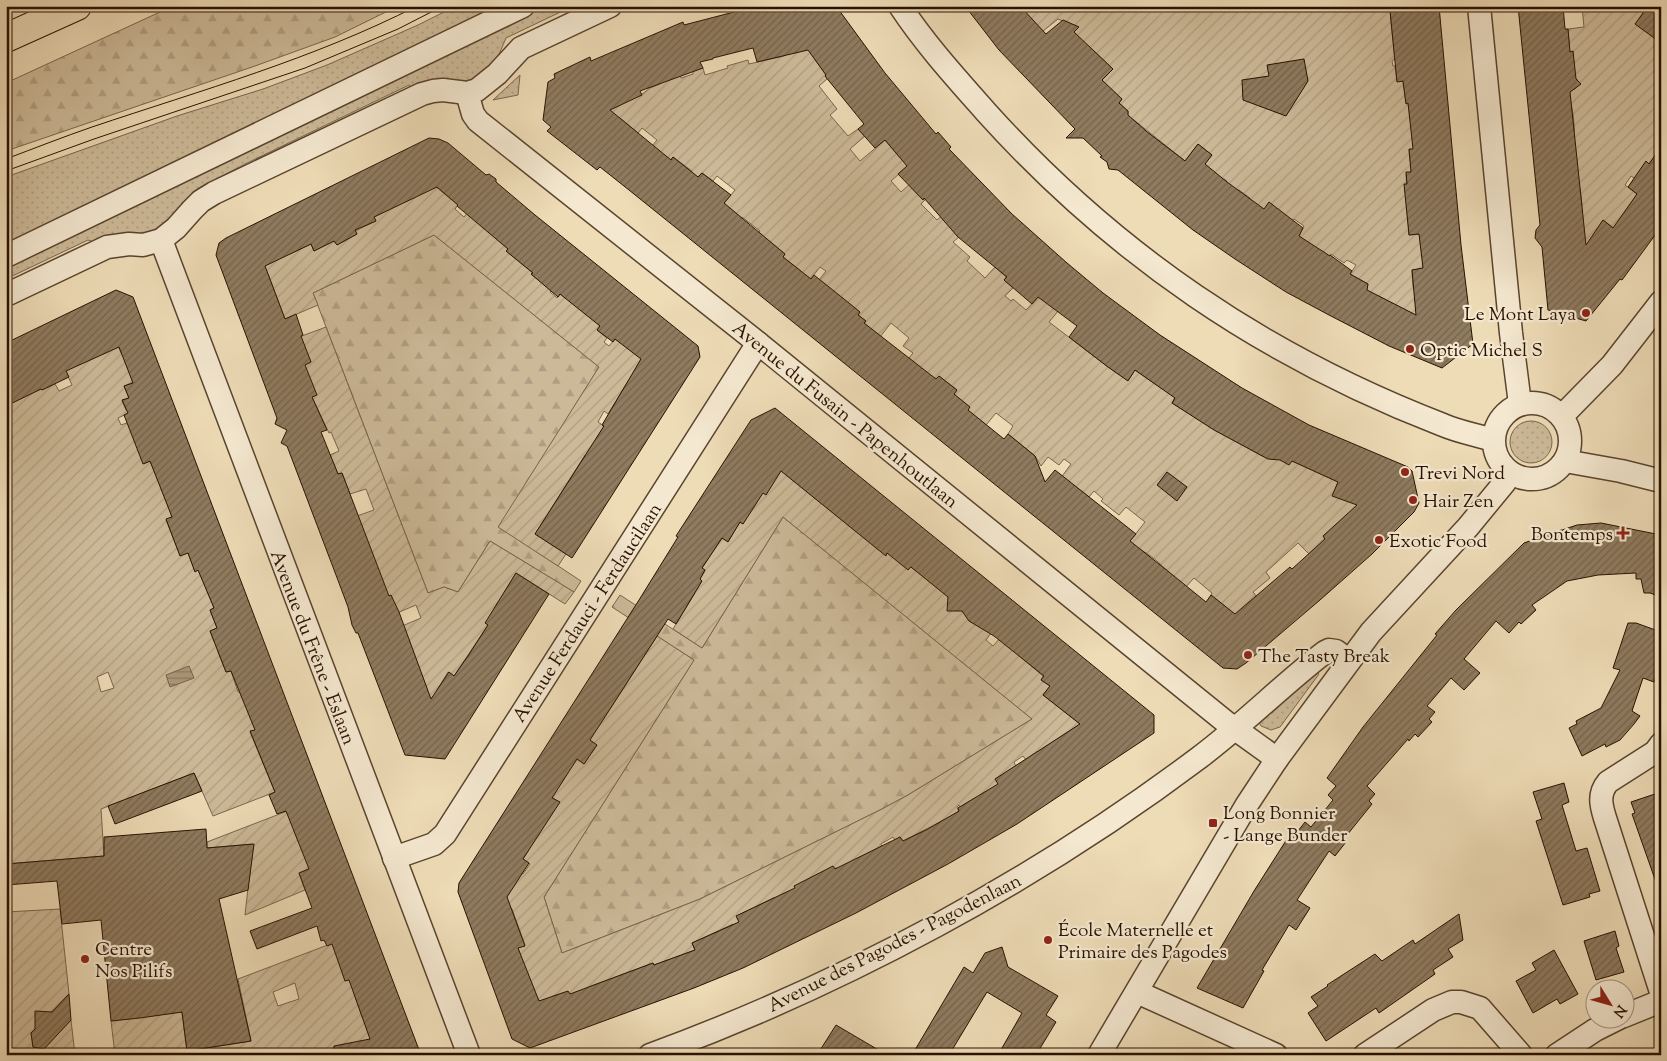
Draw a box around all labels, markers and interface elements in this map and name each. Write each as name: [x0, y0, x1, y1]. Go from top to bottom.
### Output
place label: Le Mont Laya: [1464, 302, 1576, 329]
marker: Le Mont Laya: [1580, 307, 1592, 319]
street label: Avenue du Fusain - Papenhoutlaan: [726, 316, 963, 516]
place label: Optic Michel S: [1420, 338, 1543, 365]
marker: Optic Michel S: [1404, 343, 1416, 355]
place label: Trevi Nord: [1415, 461, 1505, 488]
marker: Trevi Nord: [1399, 466, 1411, 478]
place label: Hair Zen: [1423, 489, 1494, 516]
marker: Hair Zen: [1407, 494, 1419, 506]
street label: Avenue Ferdauci - Ferdaucilaan: [507, 498, 669, 728]
place label: Bontemps: [1531, 522, 1613, 549]
marker: Bontemps: [1617, 527, 1629, 539]
place label: Exotic Food: [1389, 529, 1487, 556]
marker: Exotic Food: [1373, 534, 1385, 546]
street label: Avenue du Frêne - Eslaan: [262, 547, 361, 749]
place label: The Tasty Break: [1258, 644, 1391, 671]
marker: The Tasty Break: [1242, 649, 1254, 661]
place label: Long Bonnier - Lange Bunder: [1223, 801, 1347, 850]
marker: Long Bonnier - Lange Bunder: [1207, 817, 1219, 829]
street label: Avenue des Pagodes - Pagodenlaan: [764, 868, 1027, 1020]
place label: École Maternelle et Primaire des Pagodes: [1058, 918, 1227, 967]
marker: École Maternelle et Primaire des Pagodes: [1042, 934, 1054, 946]
place label: Centre Nos Pilifs: [95, 937, 172, 986]
marker: Centre Nos Pilifs: [79, 953, 91, 965]
north arrow: [1584, 978, 1634, 1028]
text: N: [1607, 1000, 1630, 1021]

